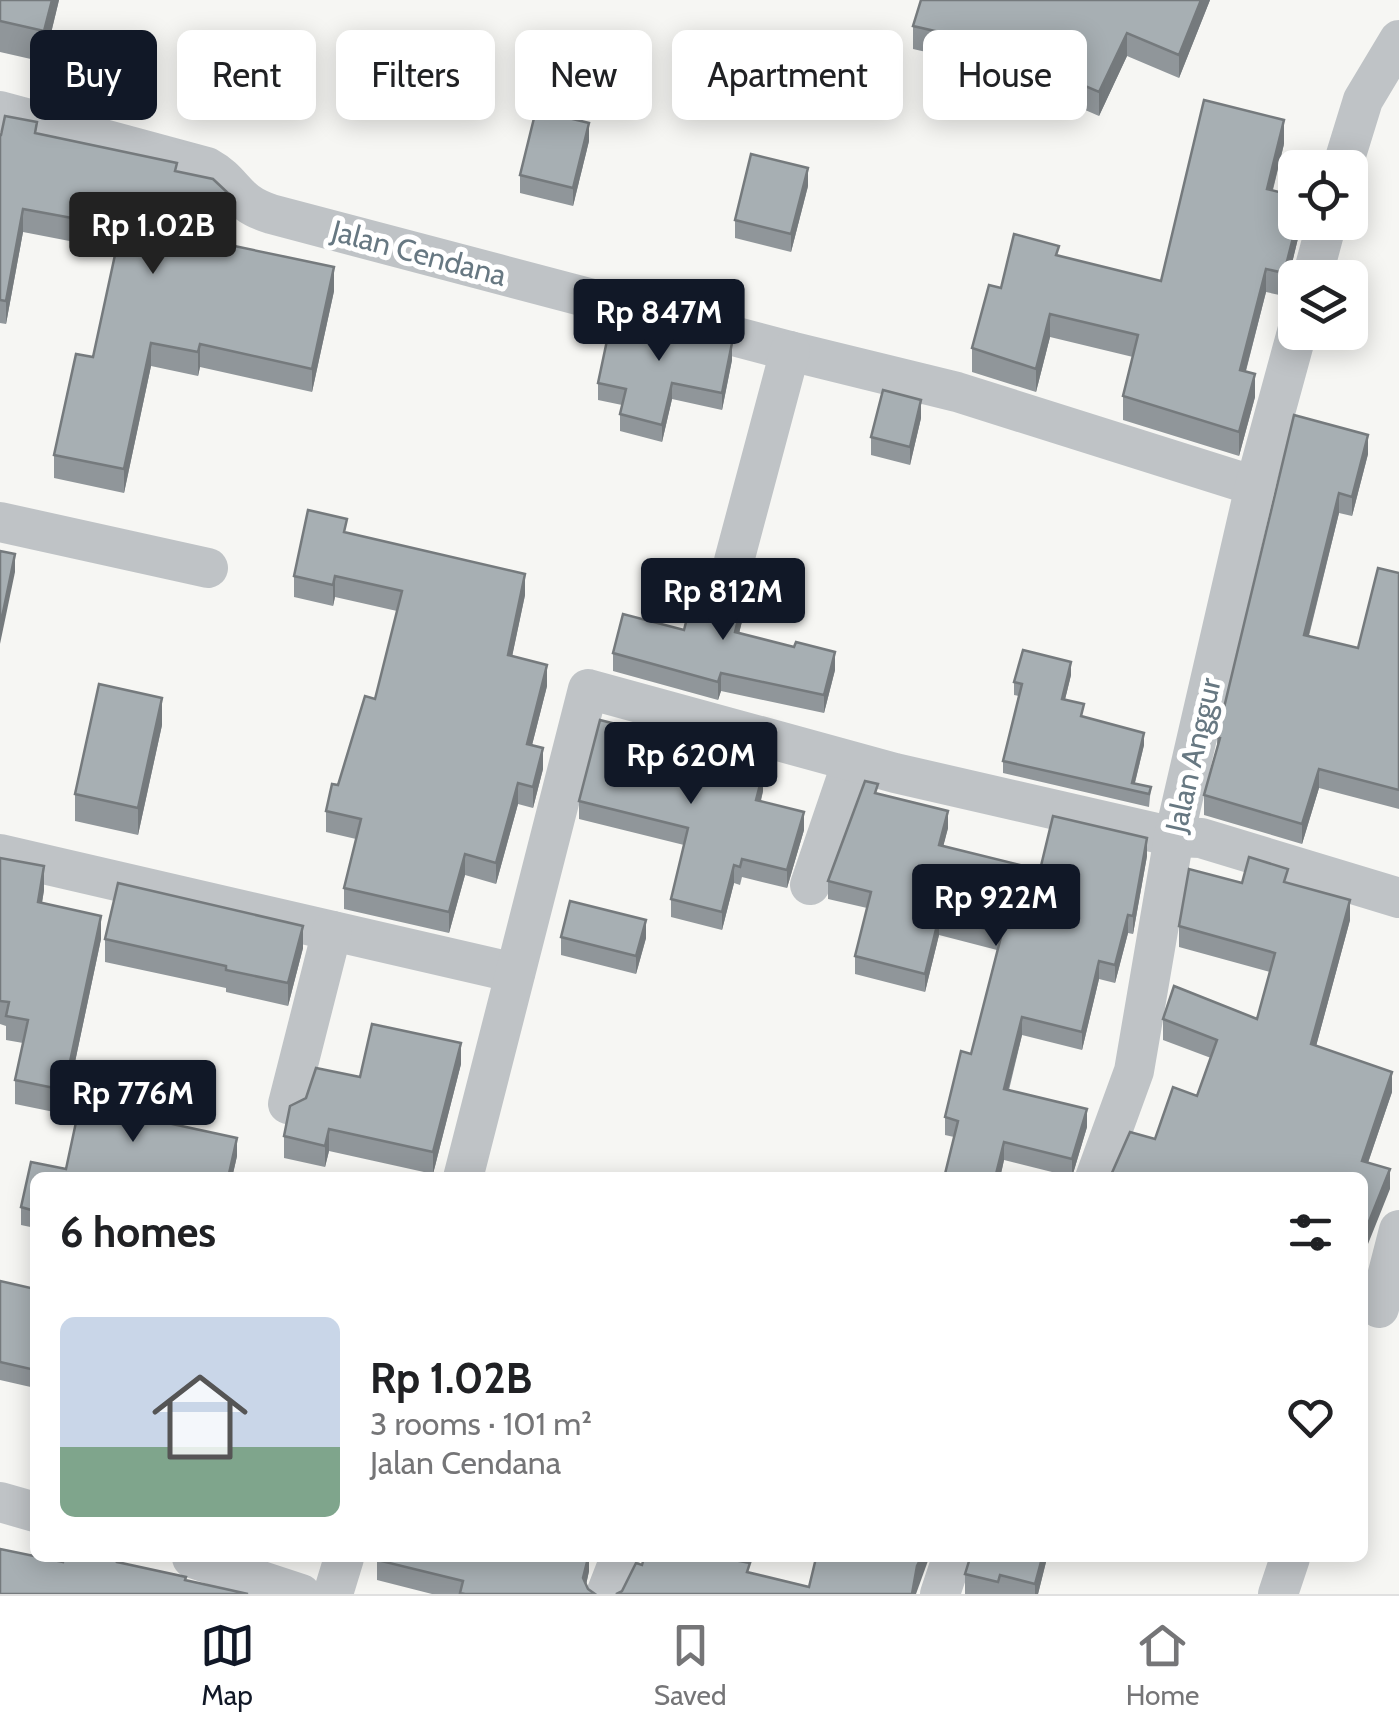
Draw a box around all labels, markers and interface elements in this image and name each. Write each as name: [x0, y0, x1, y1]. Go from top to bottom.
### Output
chip: Buy: [30, 30, 157, 120]
chip: Rent: [177, 30, 316, 120]
chip: Filters: [336, 30, 495, 120]
chip: New: [515, 30, 652, 120]
chip: Apartment: [672, 30, 903, 120]
chip: House: [923, 30, 1087, 120]
map controls: [1278, 150, 1368, 350]
button: locate: [1278, 150, 1368, 240]
pin: Rp 1.02B: [50, 192, 256, 277]
text: Rp 1.02B: [91, 205, 215, 244]
street label: Jalan Cendana: [327, 212, 511, 294]
button: layers: [1278, 260, 1368, 350]
pin: Rp 847M: [567, 279, 751, 364]
text: Rp 847M: [596, 292, 722, 331]
pin: Rp 812M: [631, 558, 815, 643]
text: Rp 812M: [663, 571, 783, 610]
street label: Jalan Anggur: [1157, 674, 1229, 837]
pin: Rp 620M: [599, 722, 783, 807]
text: Rp 620M: [626, 735, 756, 774]
pin: Rp 922M: [904, 864, 1088, 949]
text: Rp 922M: [934, 877, 1058, 916]
pin: Rp 776M: [41, 1060, 225, 1145]
text: Rp 776M: [72, 1073, 194, 1112]
icon: filters: [1283, 1205, 1338, 1260]
text: 6 homes: [60, 1206, 216, 1258]
text: Rp 1.02B: [370, 1352, 532, 1404]
icon: home: [140, 1357, 260, 1477]
icon: heart: [1283, 1390, 1338, 1445]
text: 3 rooms · 101 m²: [370, 1404, 592, 1443]
text: Jalan Cendana: [370, 1443, 561, 1482]
tab: Map: [200, 1618, 255, 1712]
tab: Saved: [654, 1618, 727, 1712]
tab: Home: [1126, 1618, 1199, 1712]

